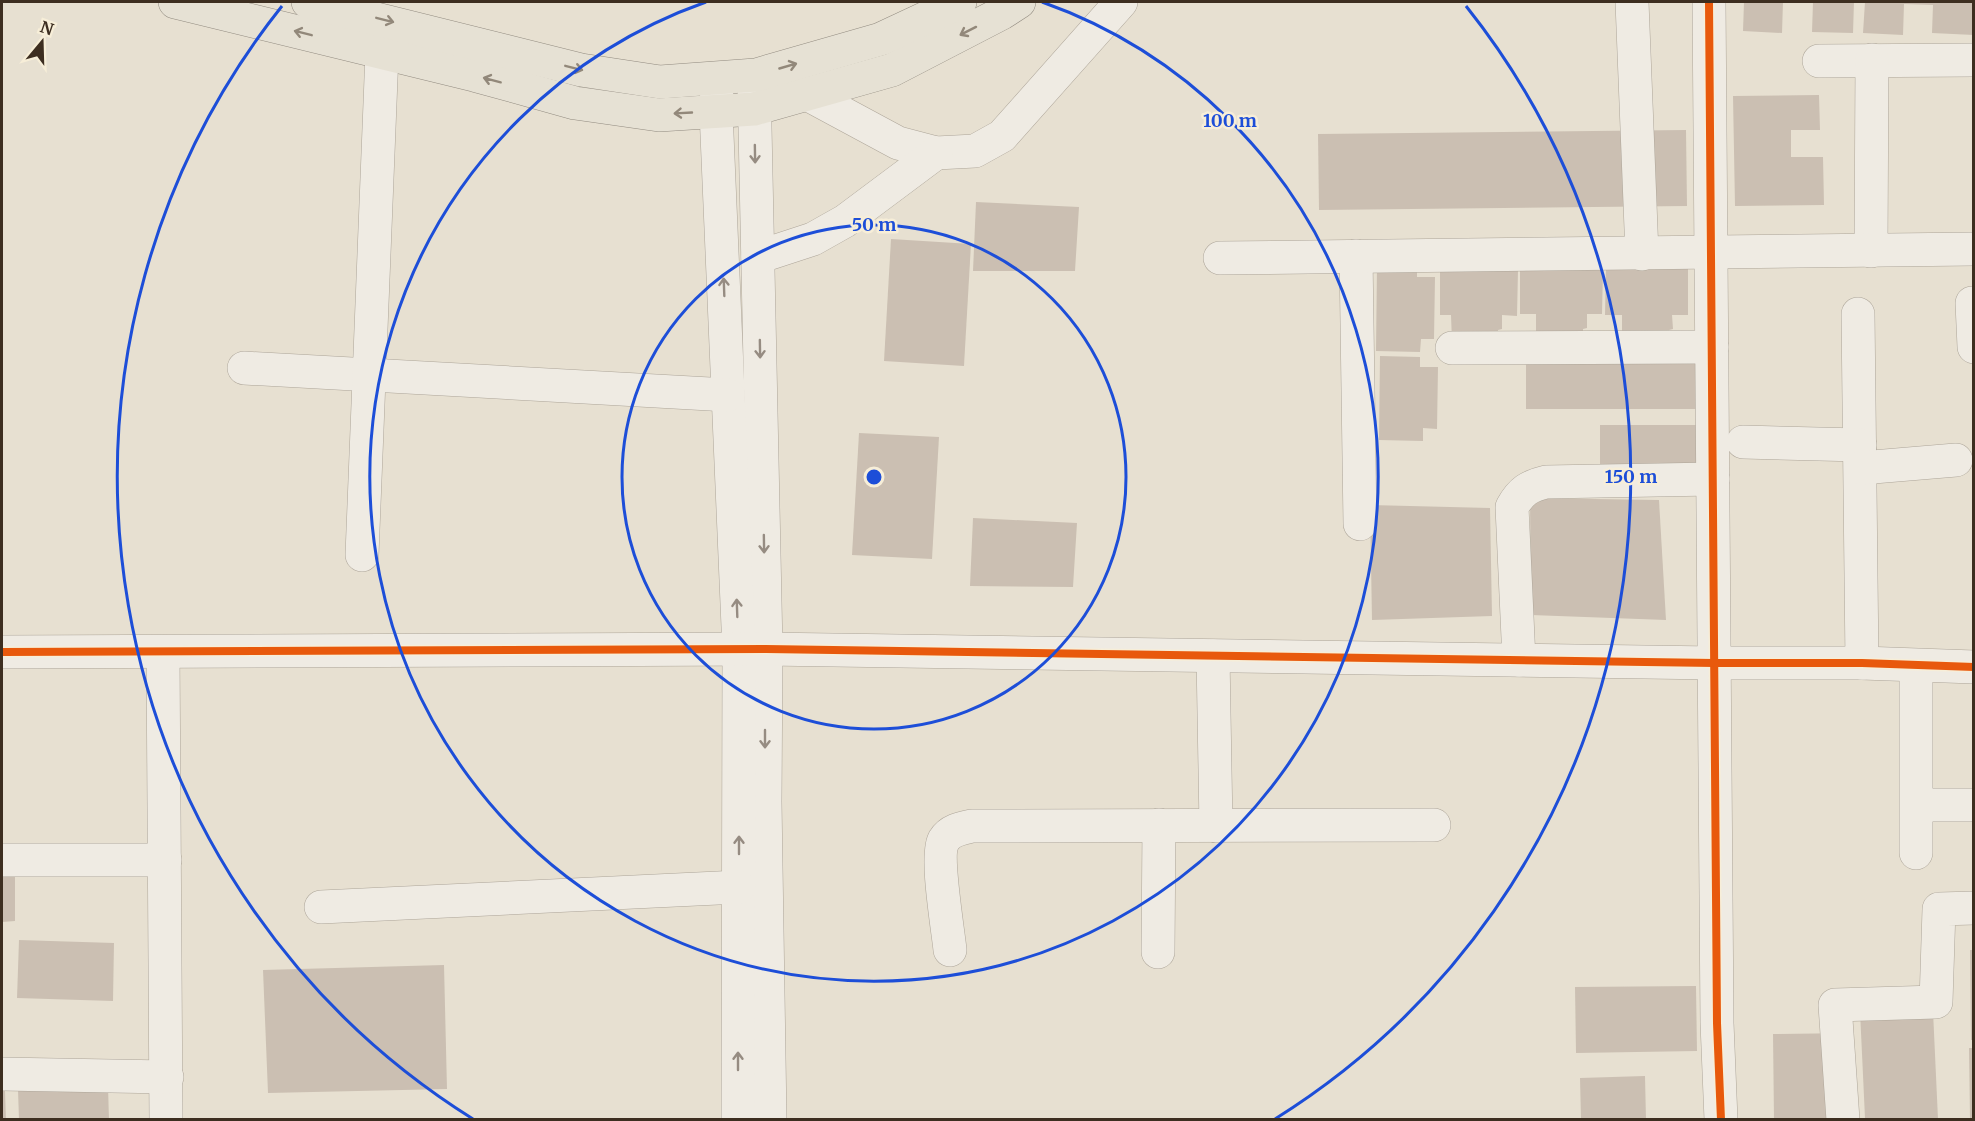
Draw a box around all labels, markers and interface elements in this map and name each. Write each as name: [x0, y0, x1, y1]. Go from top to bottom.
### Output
north arrow: [12, 12, 72, 72]
one-way arrow: [375, 15, 394, 27]
text: N: [38, 16, 56, 39]
one-way arrow: [960, 25, 978, 37]
one-way arrow: [294, 27, 313, 39]
one-way arrow: [778, 60, 797, 71]
one-way arrow: [565, 62, 584, 74]
one-way arrow: [483, 74, 502, 85]
one-way arrow: [674, 108, 694, 119]
text: 100 m: [1203, 109, 1257, 132]
one-way arrow: [750, 144, 761, 164]
text: 50 m: [852, 213, 896, 236]
one-way arrow: [718, 278, 729, 298]
one-way arrow: [754, 339, 765, 359]
text: 150 m: [1605, 465, 1657, 488]
centre of rings: [864, 467, 884, 487]
one-way arrow: [758, 534, 769, 554]
one-way arrow: [732, 599, 743, 619]
one-way arrow: [759, 729, 771, 749]
one-way arrow: [733, 836, 745, 856]
one-way arrow: [732, 1052, 744, 1072]

